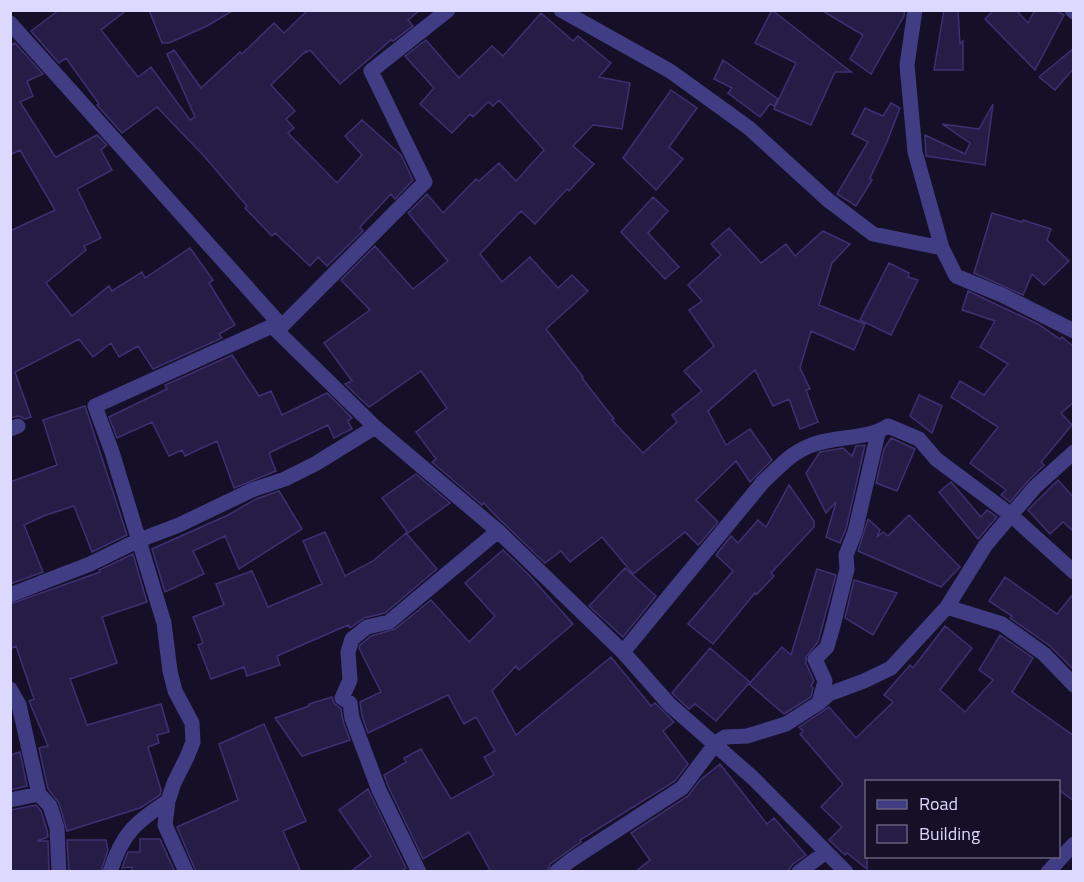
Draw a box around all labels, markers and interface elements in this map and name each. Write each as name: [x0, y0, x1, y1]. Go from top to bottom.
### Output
legend: [865, 780, 1060, 858]
text: Road: [919, 790, 958, 817]
text: Building: [919, 820, 980, 847]

